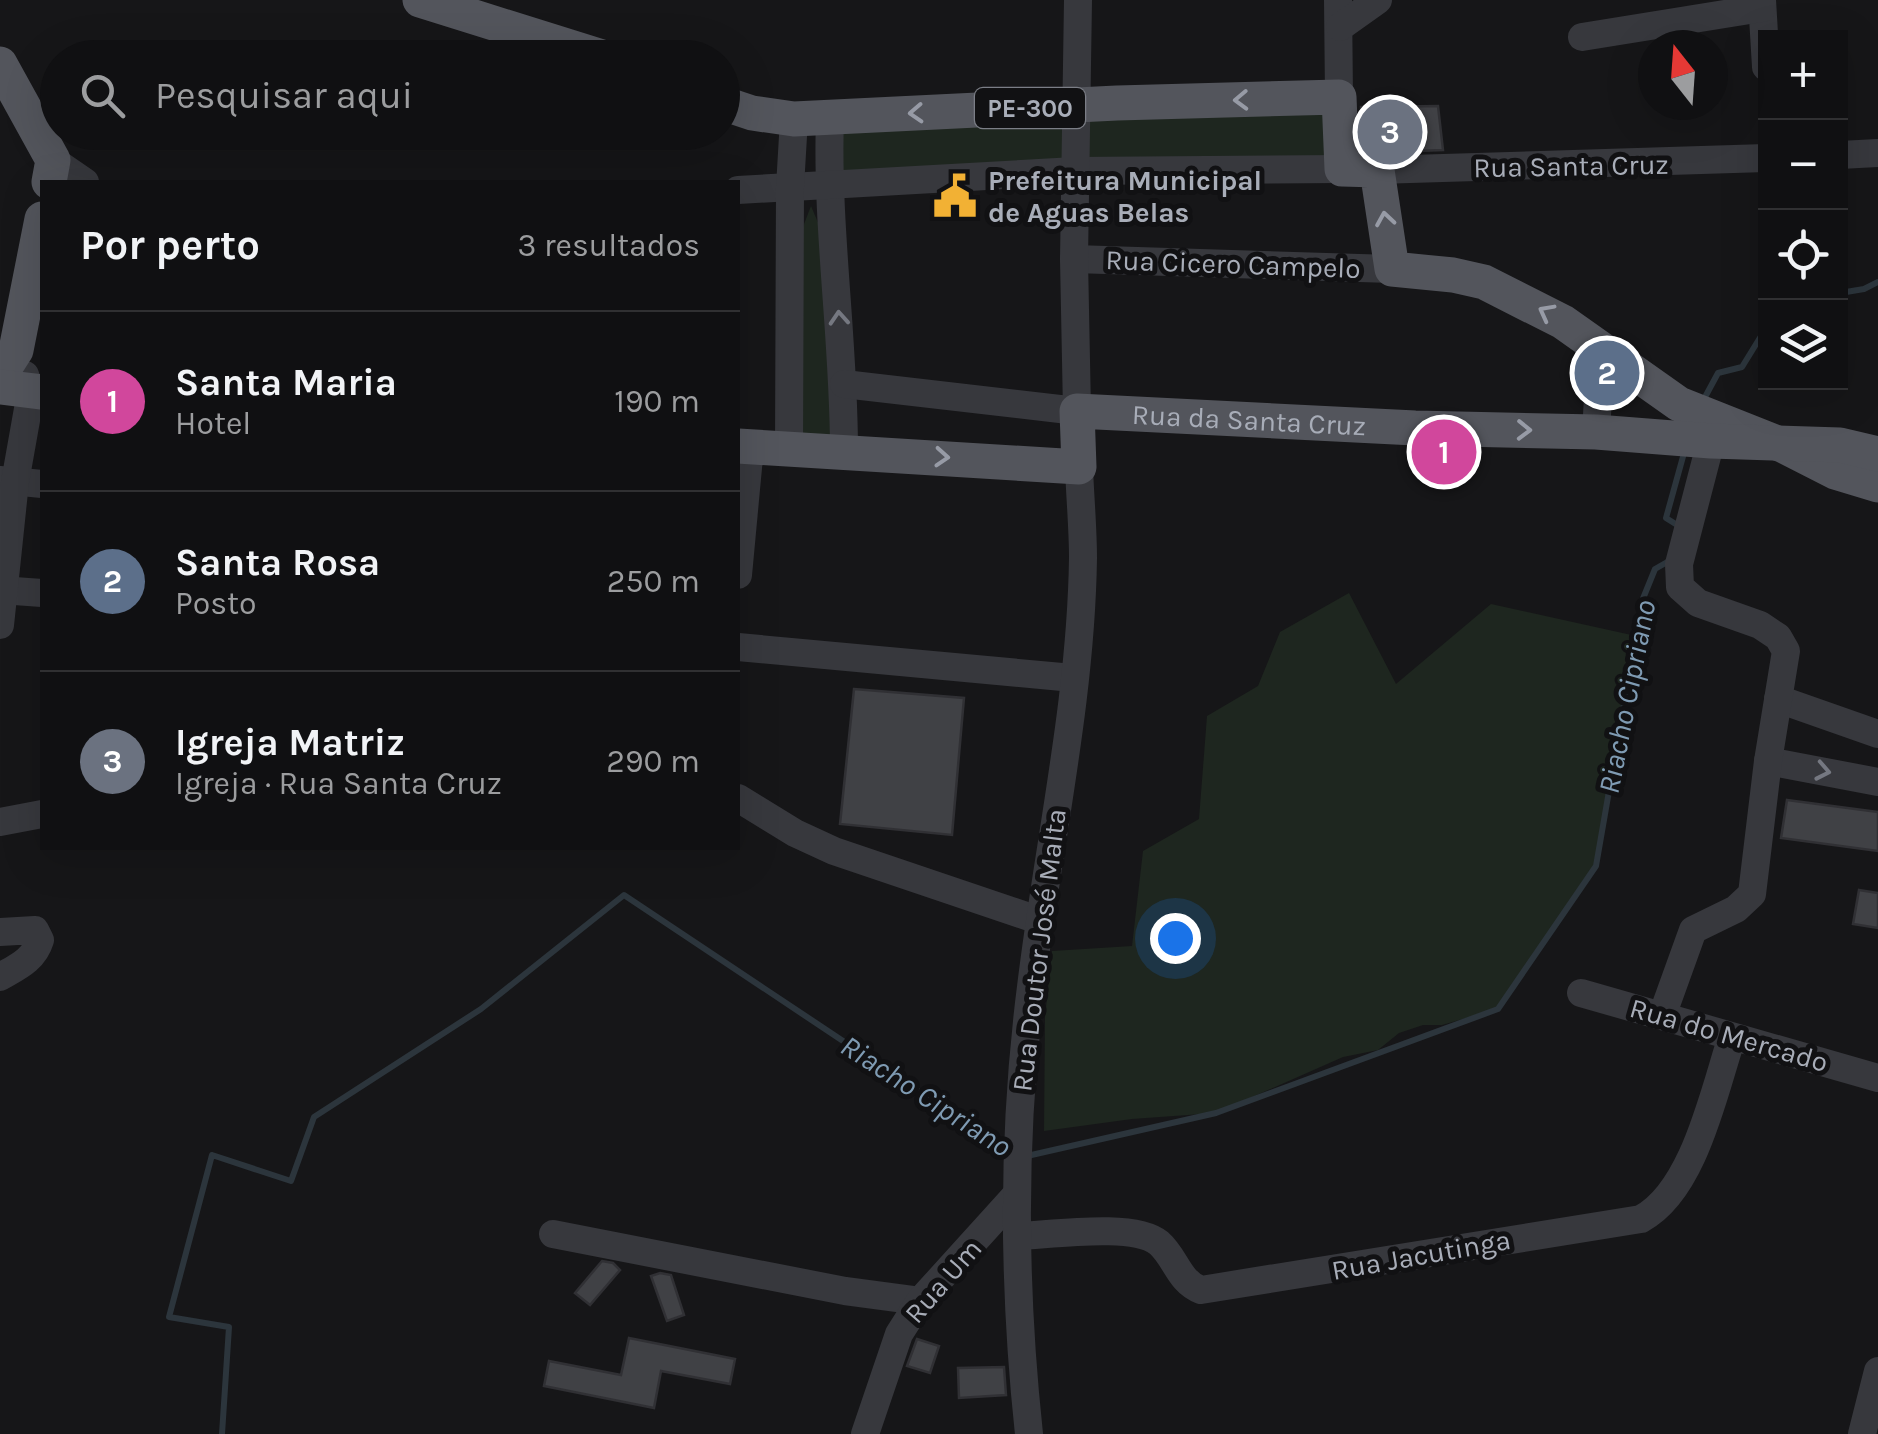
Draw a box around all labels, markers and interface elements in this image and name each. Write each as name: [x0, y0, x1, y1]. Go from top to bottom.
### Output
north arrow: [1638, 30, 1728, 120]
map controls: [1758, 30, 1848, 390]
button: +: [1758, 30, 1848, 120]
search box: [40, 40, 740, 150]
icon: search: [75, 68, 130, 123]
text: Pesquisar aqui: [155, 73, 413, 118]
road number: PE-300: [975, 88, 1085, 128]
one-way arrow: [1233, 89, 1249, 110]
pin: 3: [1358, 94, 1422, 170]
one-way arrow: [908, 103, 924, 124]
button: −: [1758, 120, 1848, 210]
street label: Rua Santa Cruz: [1473, 148, 1669, 184]
place label: Prefeitura Municipal de Aguas Belas: [988, 164, 1262, 229]
public building icon: Prefeitura Municipal de Aguas Belas: [931, 172, 979, 220]
button: locate: [1758, 210, 1848, 300]
one-way arrow: [1375, 211, 1396, 228]
text: Por perto: [80, 220, 260, 270]
text: 3 resultados: [517, 227, 700, 264]
street label: Rua Cicero Campelo: [1105, 243, 1361, 285]
button: layers: [1758, 300, 1848, 390]
one-way arrow: [1539, 305, 1557, 325]
one-way arrow: [829, 309, 851, 325]
pin: 2: [1574, 336, 1640, 410]
text: Santa Maria: [175, 360, 397, 405]
text: 1: [107, 383, 118, 420]
text: 190 m: [614, 383, 700, 420]
street label: Rua da Santa Cruz: [1131, 397, 1367, 442]
text: Hotel: [175, 405, 251, 442]
pin: 1: [1412, 414, 1476, 490]
one-way arrow: [1517, 420, 1533, 441]
one-way arrow: [934, 446, 950, 467]
text: Santa Rosa: [175, 540, 380, 585]
text: 2: [103, 563, 122, 600]
text: 250 m: [607, 563, 700, 600]
text: Posto: [175, 585, 257, 622]
water label: Riacho Cipriano: [1591, 597, 1663, 797]
text: Igreja Matriz: [175, 720, 405, 765]
text: 3: [103, 743, 122, 780]
text: 290 m: [606, 743, 700, 780]
one-way arrow: [1814, 760, 1831, 781]
text: Igreja · Rua Santa Cruz: [175, 765, 502, 802]
street label: Rua Doutor José Malta: [1005, 807, 1073, 1093]
your location: [1150, 913, 1201, 964]
street label: Rua do Mercado: [1626, 991, 1832, 1079]
water label: Riacho Cipriano: [834, 1027, 1018, 1165]
street label: Rua Jacutinga: [1329, 1223, 1513, 1287]
street label: Rua Um: [898, 1232, 988, 1330]

